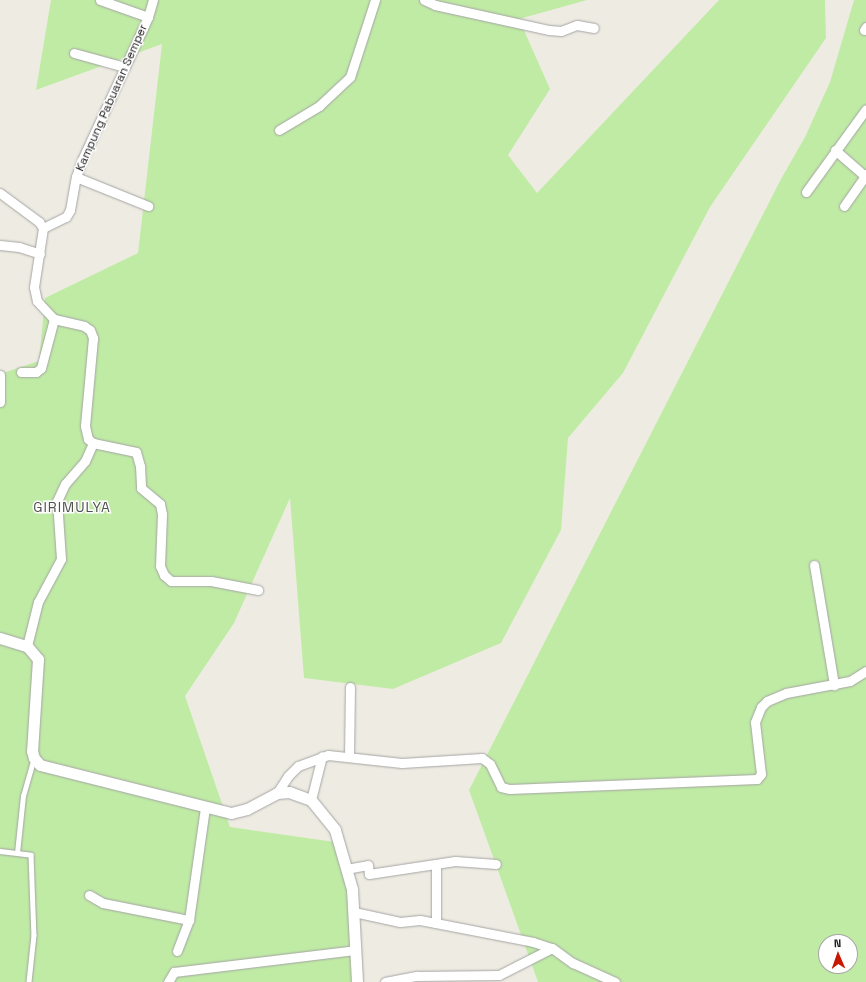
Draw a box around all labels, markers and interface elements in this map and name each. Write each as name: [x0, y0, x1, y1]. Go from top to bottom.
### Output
street label: Kampung Pabuaran Semper: [73, 22, 151, 174]
district label: GIRIMULYA: [33, 499, 111, 515]
north arrow: [818, 934, 858, 974]
text: N: [834, 936, 842, 950]

